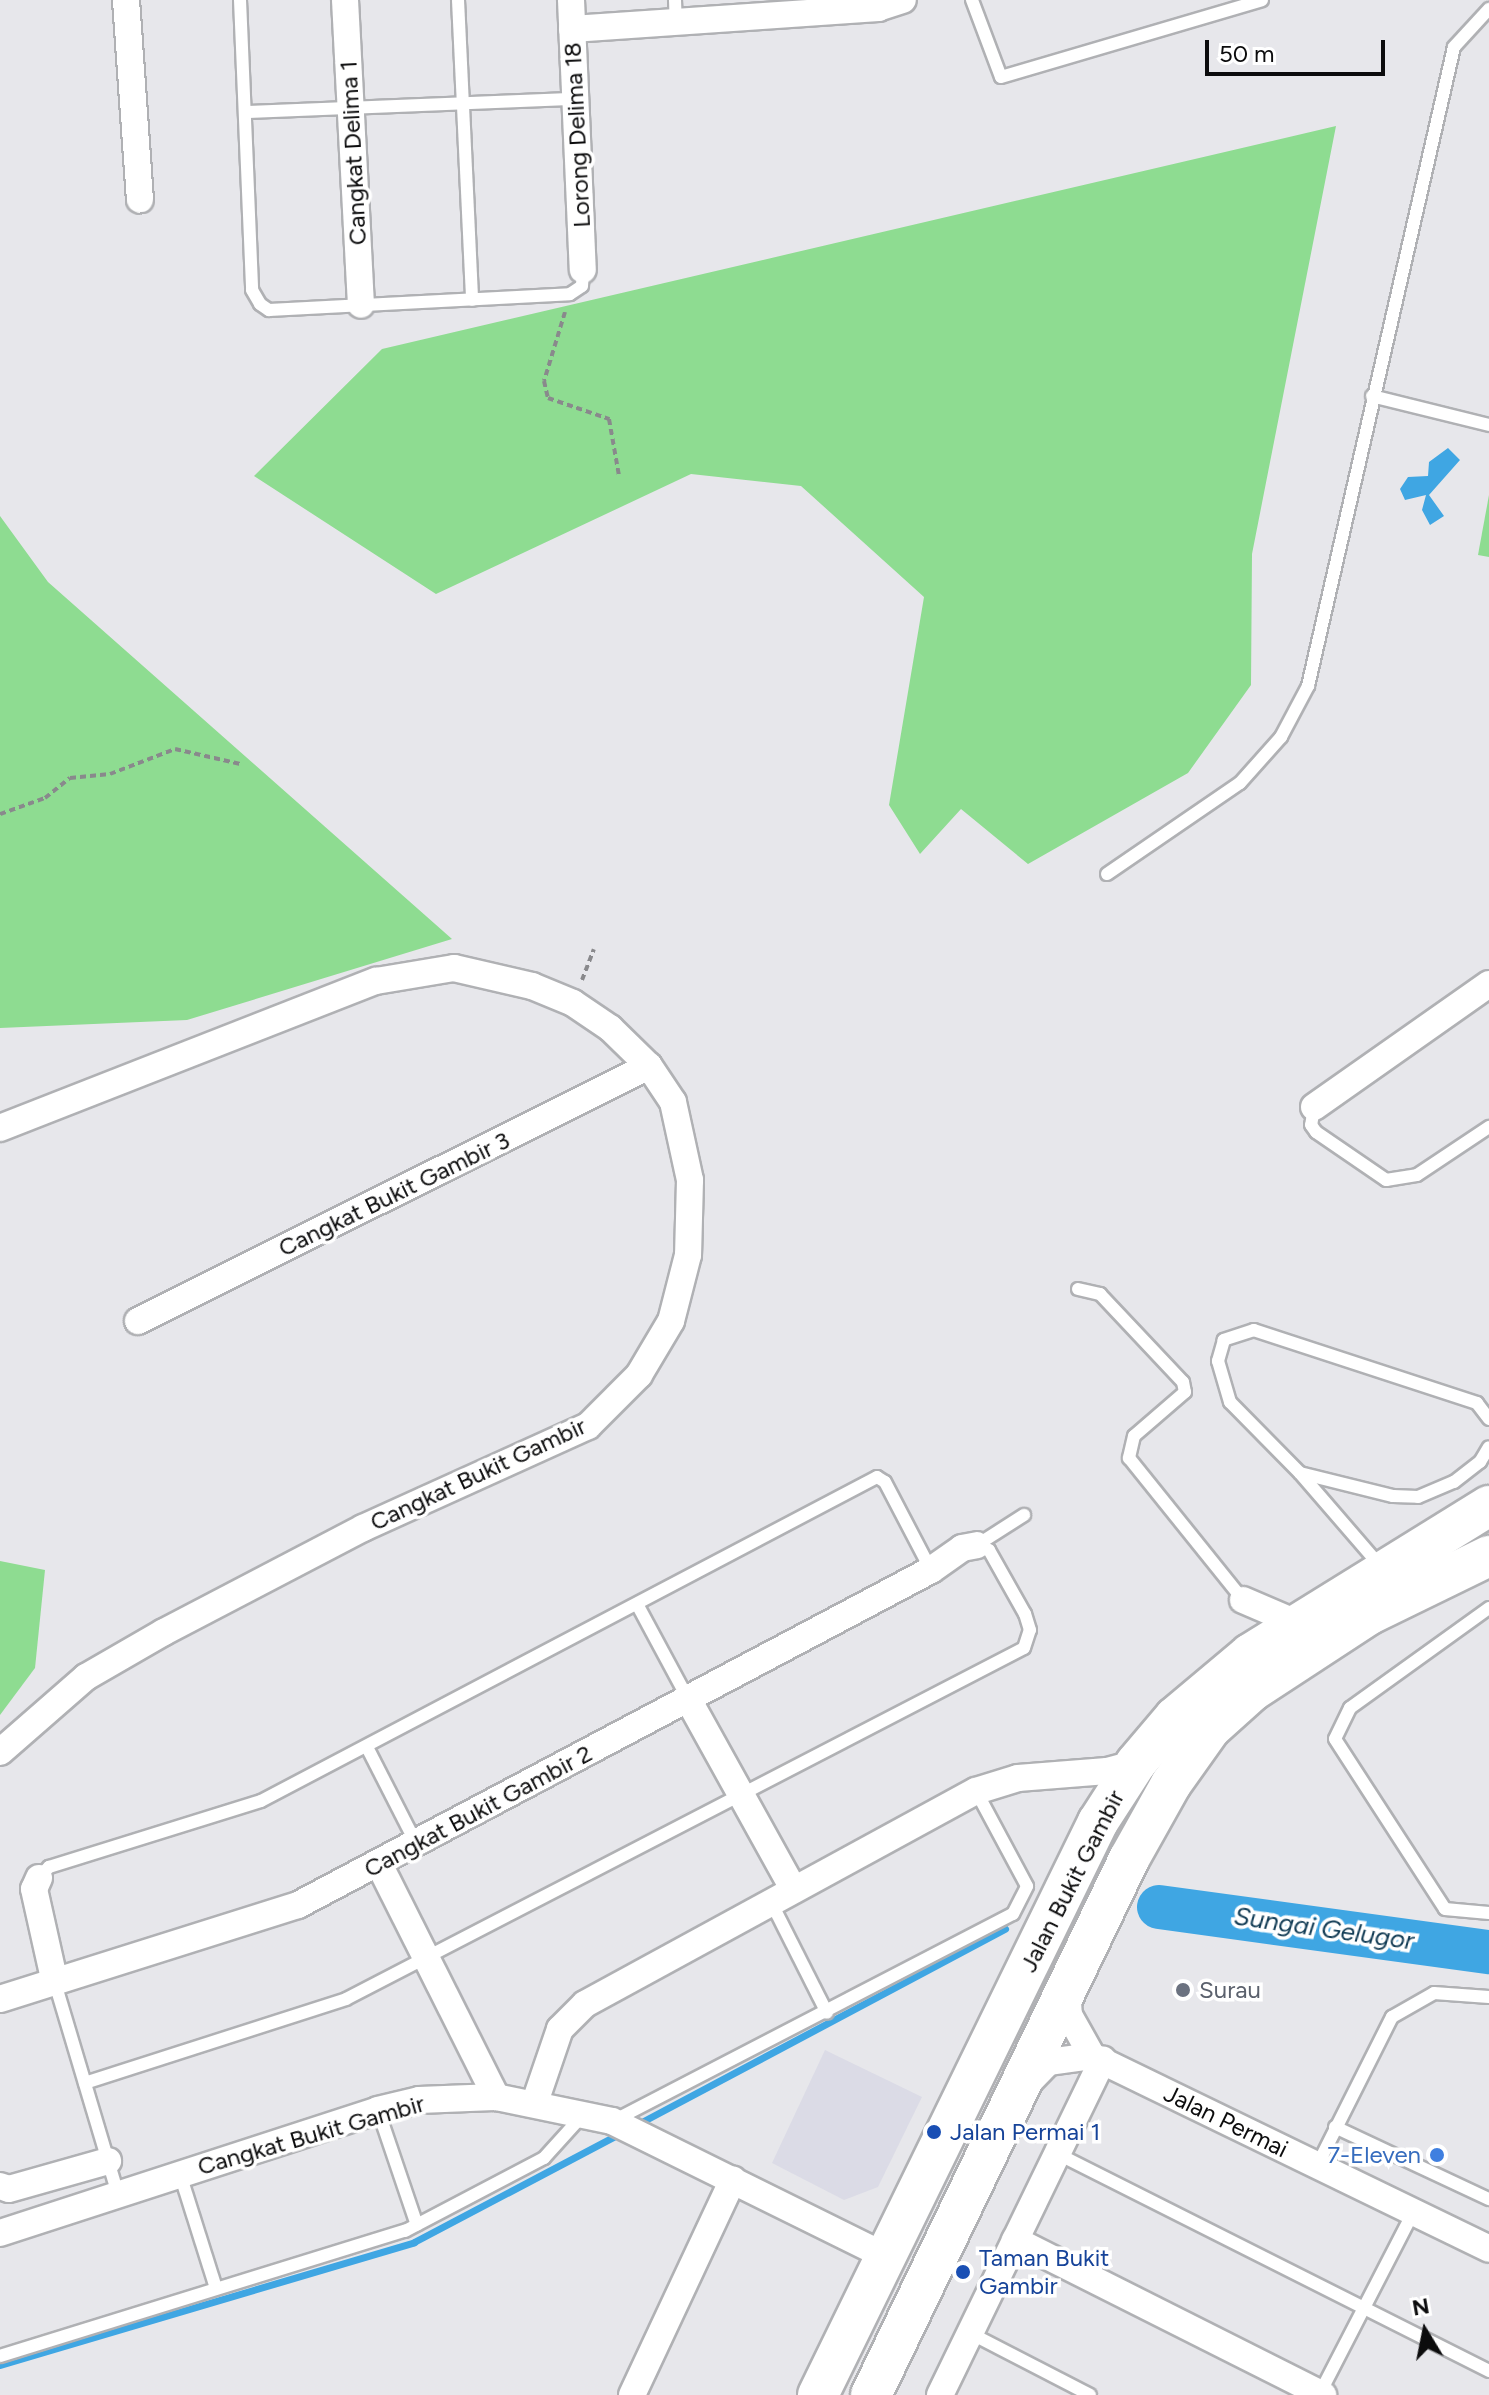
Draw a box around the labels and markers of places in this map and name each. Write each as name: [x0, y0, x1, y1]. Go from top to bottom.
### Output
place label: Surau: [1199, 1976, 1261, 2004]
marker: Surau: [1174, 1981, 1192, 1999]
place label: Jalan Permai 1: [950, 2118, 1100, 2146]
marker: Jalan Permai 1: [925, 2123, 943, 2141]
place label: 7-Eleven: [1327, 2141, 1421, 2169]
marker: 7-Eleven: [1428, 2146, 1446, 2164]
place label: Taman Bukit Gambir: [979, 2244, 1109, 2300]
marker: Taman Bukit Gambir: [954, 2263, 972, 2281]

